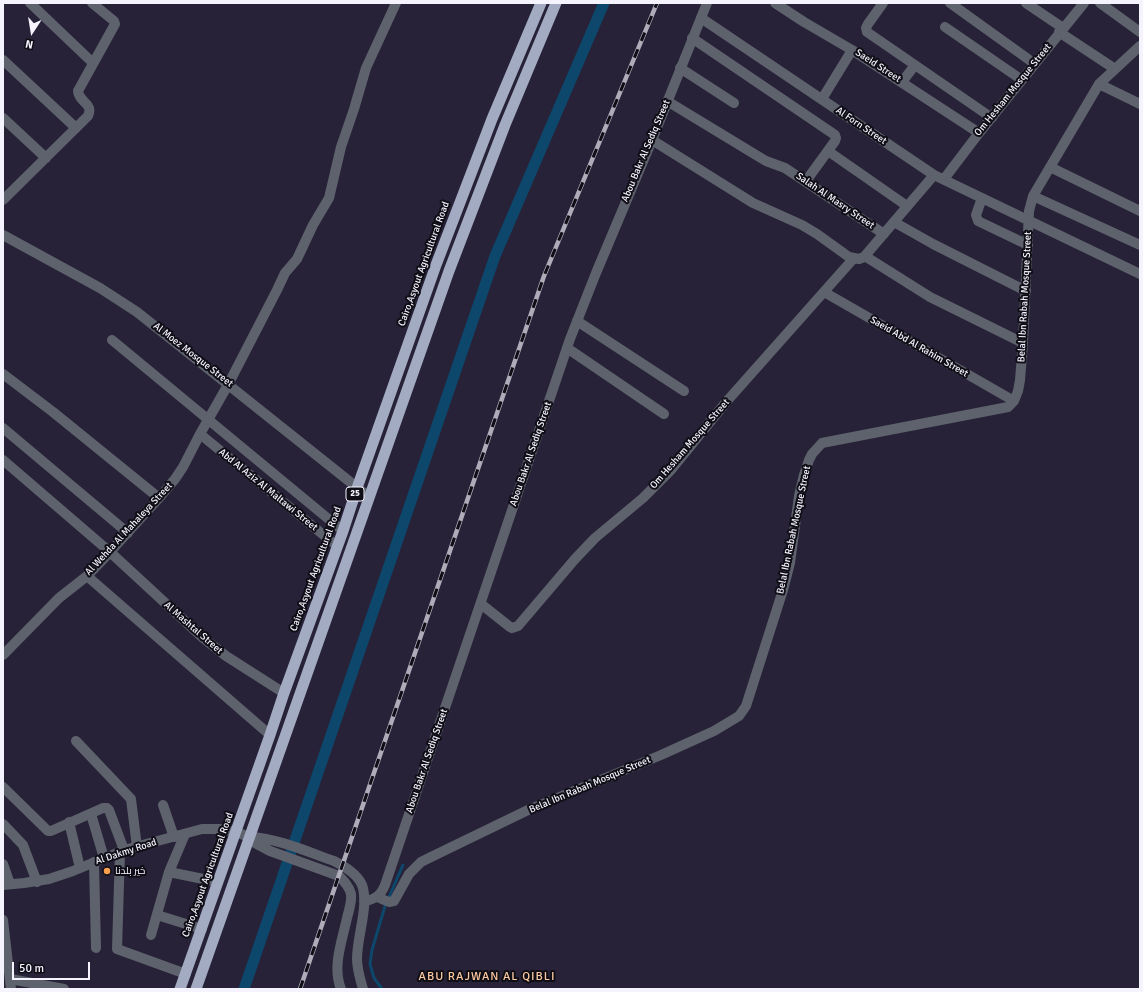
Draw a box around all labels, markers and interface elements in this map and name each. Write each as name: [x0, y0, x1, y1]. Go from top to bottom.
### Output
north arrow: [12, 12, 52, 52]
text: N: [24, 37, 34, 51]
street label: Om Hesham Mosque Street: [972, 41, 1054, 139]
street label: Saeid Street: [853, 47, 903, 85]
street label: Abou Bakr Al Sediq Street: [619, 98, 673, 204]
street label: Al Forn Street: [833, 105, 889, 147]
street label: Salah Al Masry Street: [794, 170, 876, 232]
street label: Cairo,Asyout Agricultural Road: [396, 200, 452, 328]
street label: Belal Ibn Rabah Mosque Street: [1016, 231, 1034, 363]
street label: Saeid Abd Al Rahim Street: [868, 314, 970, 380]
street label: Al Moez Mosque Street: [151, 320, 235, 390]
street label: Om Hesham Mosque Street: [648, 397, 732, 491]
street label: Abou Bakr Al Sediq Street: [508, 400, 554, 508]
street label: Abd Al Aziz Al Maltawi Street: [216, 446, 320, 534]
street label: Belal Ibn Rabah Mosque Street: [775, 465, 813, 595]
street label: Al Wehda Al Mahaleya Street: [83, 480, 175, 578]
road number: 25: [346, 487, 364, 501]
street label: Cairo,Asyout Agricultural Road: [288, 505, 344, 633]
street label: Al Mashtal Street: [161, 599, 225, 657]
street label: Abou Bakr Al Sediq Street: [404, 707, 450, 815]
street label: Belal Ibn Rabah Mosque Street: [527, 754, 653, 816]
street label: Cairo,Asyout Agricultural Road: [180, 811, 236, 939]
street label: Al Dakmy Road: [94, 836, 158, 868]
place label: خير بلدنا: [115, 865, 145, 877]
marker: خير بلدنا: [102, 866, 112, 876]
scale bar: [14, 954, 92, 980]
text: 50 m: [19, 961, 44, 976]
district label: ABU RAJWAN AL QIBLI: [419, 970, 555, 984]

